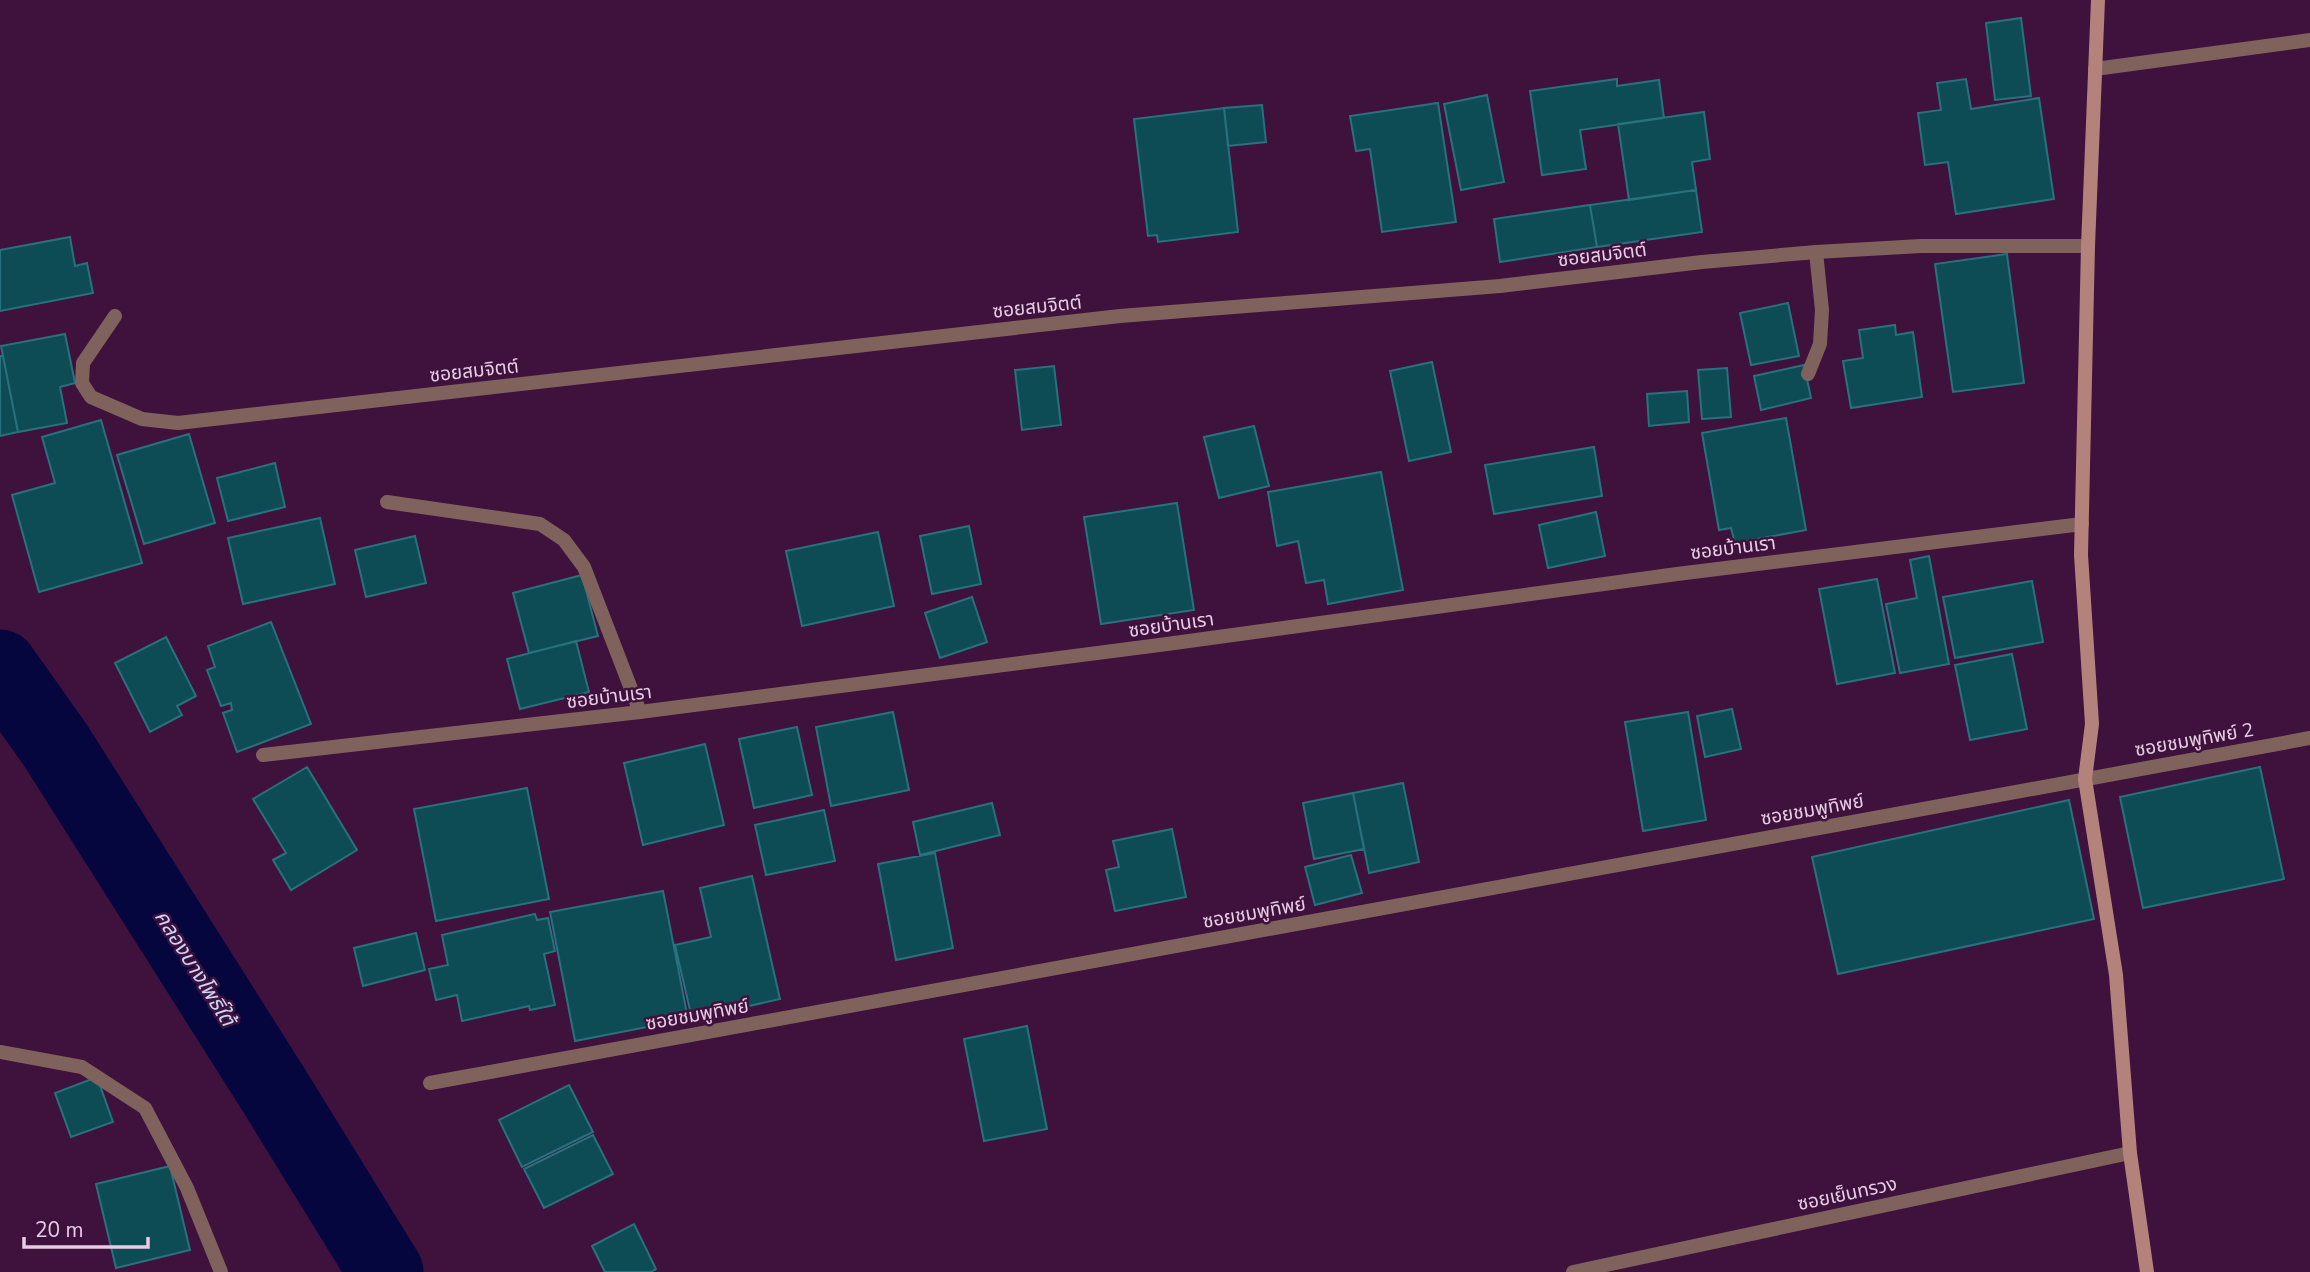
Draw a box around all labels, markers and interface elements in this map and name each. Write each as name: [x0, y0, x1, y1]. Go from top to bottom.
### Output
street label: ซอยสมจิตต์: [1556, 237, 1648, 273]
street label: ซอยสมจิตต์: [991, 289, 1083, 325]
street label: ซอยสมจิตต์: [428, 353, 520, 389]
street label: ซอยบ้านเรา: [1689, 530, 1777, 566]
street label: ซอยบ้านเรา: [1127, 606, 1216, 644]
street label: ซอยบ้านเรา: [565, 679, 653, 715]
street label: ซอยชมพูทิพย์ 2: [2133, 717, 2256, 763]
street label: ซอยชมพูทิพย์: [1759, 788, 1866, 832]
street label: ซอยชมพูทิพย์: [1201, 891, 1308, 935]
water label: คลองบางโพธิ์ใต้: [148, 905, 243, 1034]
street label: ซอยชมพูทิพย์: [644, 993, 751, 1037]
street label: ซอยเย็นทรวง: [1795, 1171, 1899, 1217]
scale bar: [24, 1206, 149, 1250]
text: 20 m: [35, 1216, 84, 1244]

